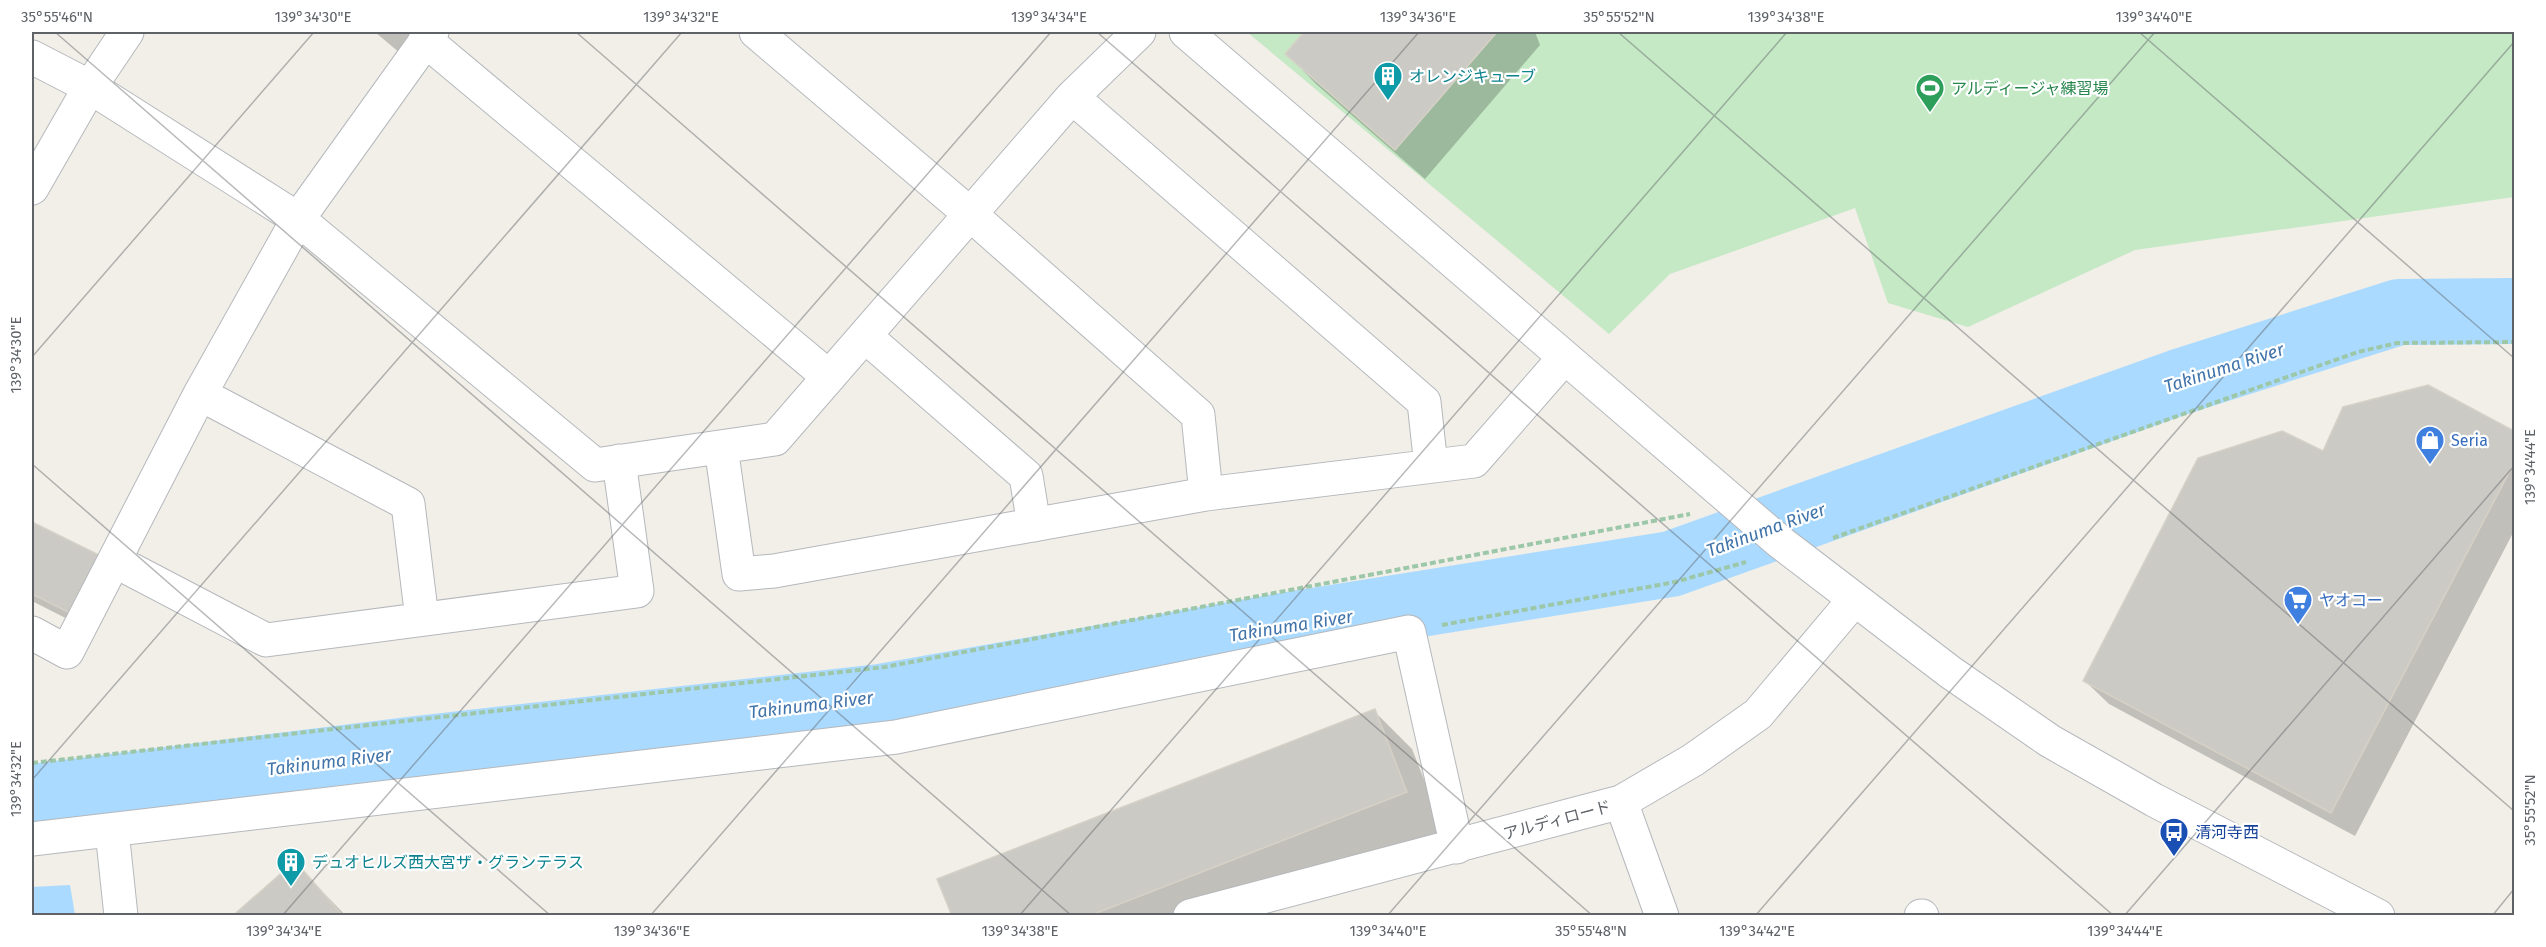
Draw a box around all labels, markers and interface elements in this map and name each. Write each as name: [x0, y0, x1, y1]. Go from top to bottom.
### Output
text: 35°55'46"N: [21, 8, 93, 26]
text: 139°34'30"E: [274, 8, 352, 26]
text: 139°34'32"E: [643, 8, 719, 26]
text: 139°34'34"E: [1011, 8, 1087, 26]
text: 139°34'36"E: [1380, 8, 1456, 26]
text: 35°55'52"N: [1583, 8, 1655, 26]
text: 139°34'38"E: [1748, 8, 1824, 26]
text: 139°34'40"E: [2115, 8, 2193, 26]
building icon: オレンジキューブ: [1372, 60, 1404, 102]
place label: オレンジキューブ: [1409, 67, 1536, 86]
sports icon: アルディージャ練習場: [1914, 72, 1946, 114]
place label: アルディージャ練習場: [1951, 79, 2109, 98]
text: 139°34'30"E: [7, 316, 25, 394]
water label: Takinuma River: [2161, 338, 2288, 398]
shop icon: Seria: [2414, 424, 2446, 466]
text: 139°34'44"E: [2521, 429, 2539, 505]
place label: Seria: [2451, 431, 2488, 450]
water label: Takinuma River: [1704, 498, 1830, 562]
supermarket icon: ヤオコー: [2282, 584, 2314, 626]
place label: ヤオコー: [2319, 591, 2383, 610]
water label: Takinuma River: [1228, 605, 1356, 647]
water label: Takinuma River: [748, 686, 875, 724]
text: 139°34'32"E: [7, 741, 25, 817]
water label: Takinuma River: [266, 743, 393, 781]
text: 35°55'52"N: [2521, 774, 2539, 846]
street label: アルディロード: [1501, 796, 1613, 844]
bus stop icon: 清河寺西: [2158, 816, 2190, 858]
place label: 清河寺西: [2195, 823, 2259, 842]
building icon: デュオヒルズ西大宮ザ・グランテラス: [275, 846, 307, 888]
place label: デュオヒルズ西大宮ザ・グランテラス: [312, 853, 584, 872]
text: 139°34'34"E: [246, 922, 322, 940]
text: 139°34'36"E: [614, 922, 690, 940]
text: 139°34'38"E: [982, 922, 1058, 940]
text: 139°34'40"E: [1349, 922, 1427, 940]
text: 35°55'48"N: [1555, 922, 1627, 940]
text: 139°34'42"E: [1719, 922, 1795, 940]
text: 139°34'44"E: [2087, 922, 2163, 940]

